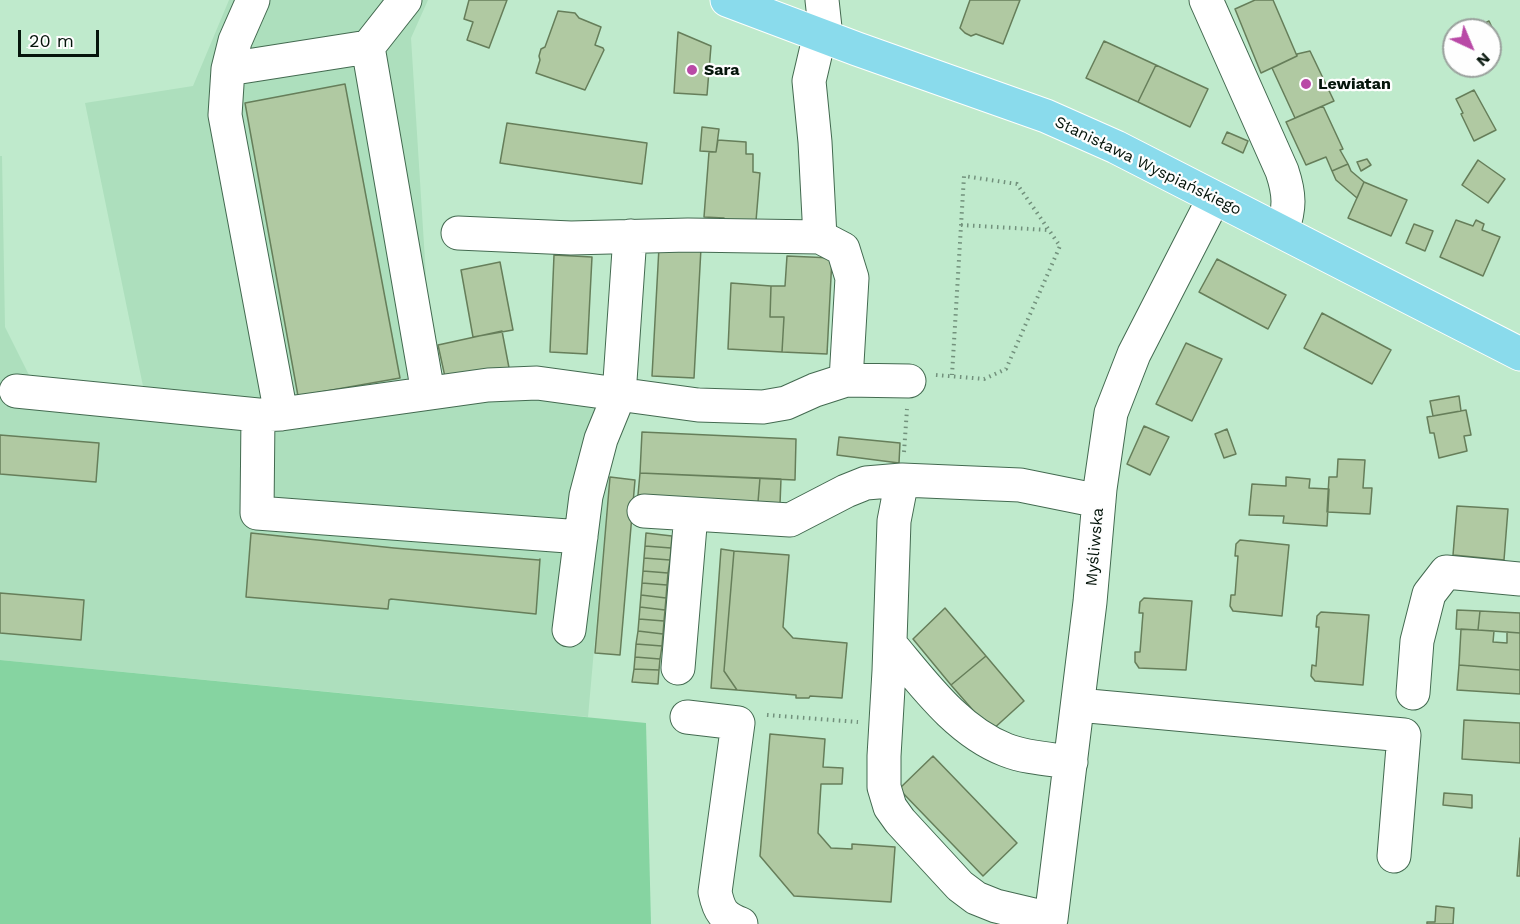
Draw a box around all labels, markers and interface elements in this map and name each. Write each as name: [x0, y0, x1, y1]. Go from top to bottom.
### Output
scale bar: [21, 18, 102, 56]
north arrow: [1442, 18, 1502, 78]
text: 20 m: [29, 30, 74, 51]
text: N: [1473, 49, 1494, 71]
place label: Sara: [704, 60, 740, 80]
marker: Sara: [685, 63, 699, 77]
place label: Lewiatan: [1318, 74, 1391, 94]
marker: Lewiatan: [1299, 77, 1313, 91]
street label: Stanisława Wyspiańskiego: [1052, 112, 1244, 220]
street label: Myśliwska: [1082, 507, 1108, 587]

